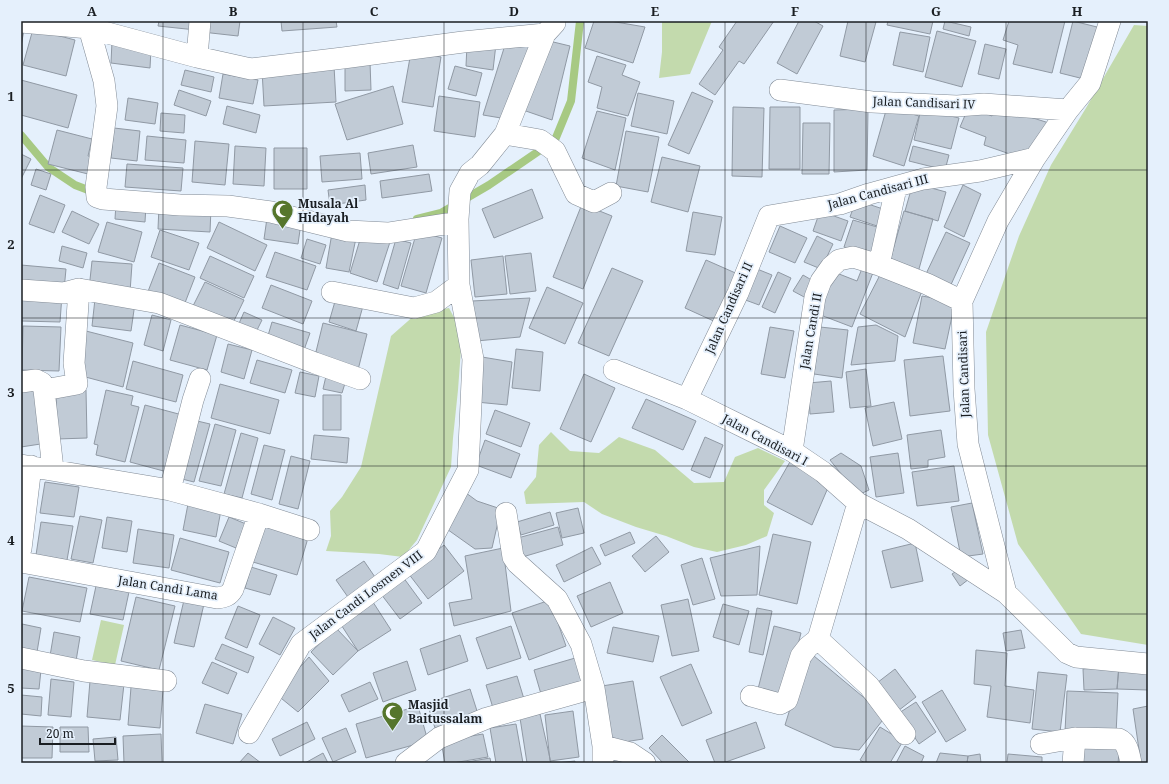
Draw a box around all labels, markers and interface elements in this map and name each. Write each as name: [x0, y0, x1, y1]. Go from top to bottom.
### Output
text: A: [87, 2, 97, 20]
text: B: [229, 2, 238, 20]
text: C: [370, 2, 379, 20]
text: D: [509, 2, 519, 20]
text: E: [651, 2, 660, 20]
text: F: [791, 2, 799, 20]
text: G: [931, 2, 941, 20]
text: H: [1072, 2, 1083, 20]
text: 1: [7, 87, 15, 105]
street label: Jalan Candisari IV: [871, 92, 977, 113]
street label: Jalan Candisari III: [825, 170, 930, 213]
place label: Musala Al Hidayah: [298, 195, 359, 226]
mosque icon: Musala Al Hidayah: [269, 198, 295, 231]
text: 2: [7, 235, 15, 253]
street label: Jalan Candisari II: [700, 259, 756, 357]
street label: Jalan Candi II: [795, 291, 826, 371]
street label: Jalan Candisari: [953, 330, 974, 419]
text: 3: [7, 383, 15, 401]
street label: Jalan Candisari I: [719, 409, 811, 469]
text: 4: [7, 531, 15, 549]
street label: Jalan Candi Losmen VIII: [305, 546, 426, 644]
street label: Jalan Candi Lama: [116, 571, 219, 604]
text: 5: [7, 679, 15, 697]
place label: Masjid Baitussalam: [408, 696, 483, 727]
mosque icon: Masjid Baitussalam: [379, 699, 405, 732]
scale bar: [40, 720, 115, 746]
text: 20 m: [46, 725, 74, 742]

